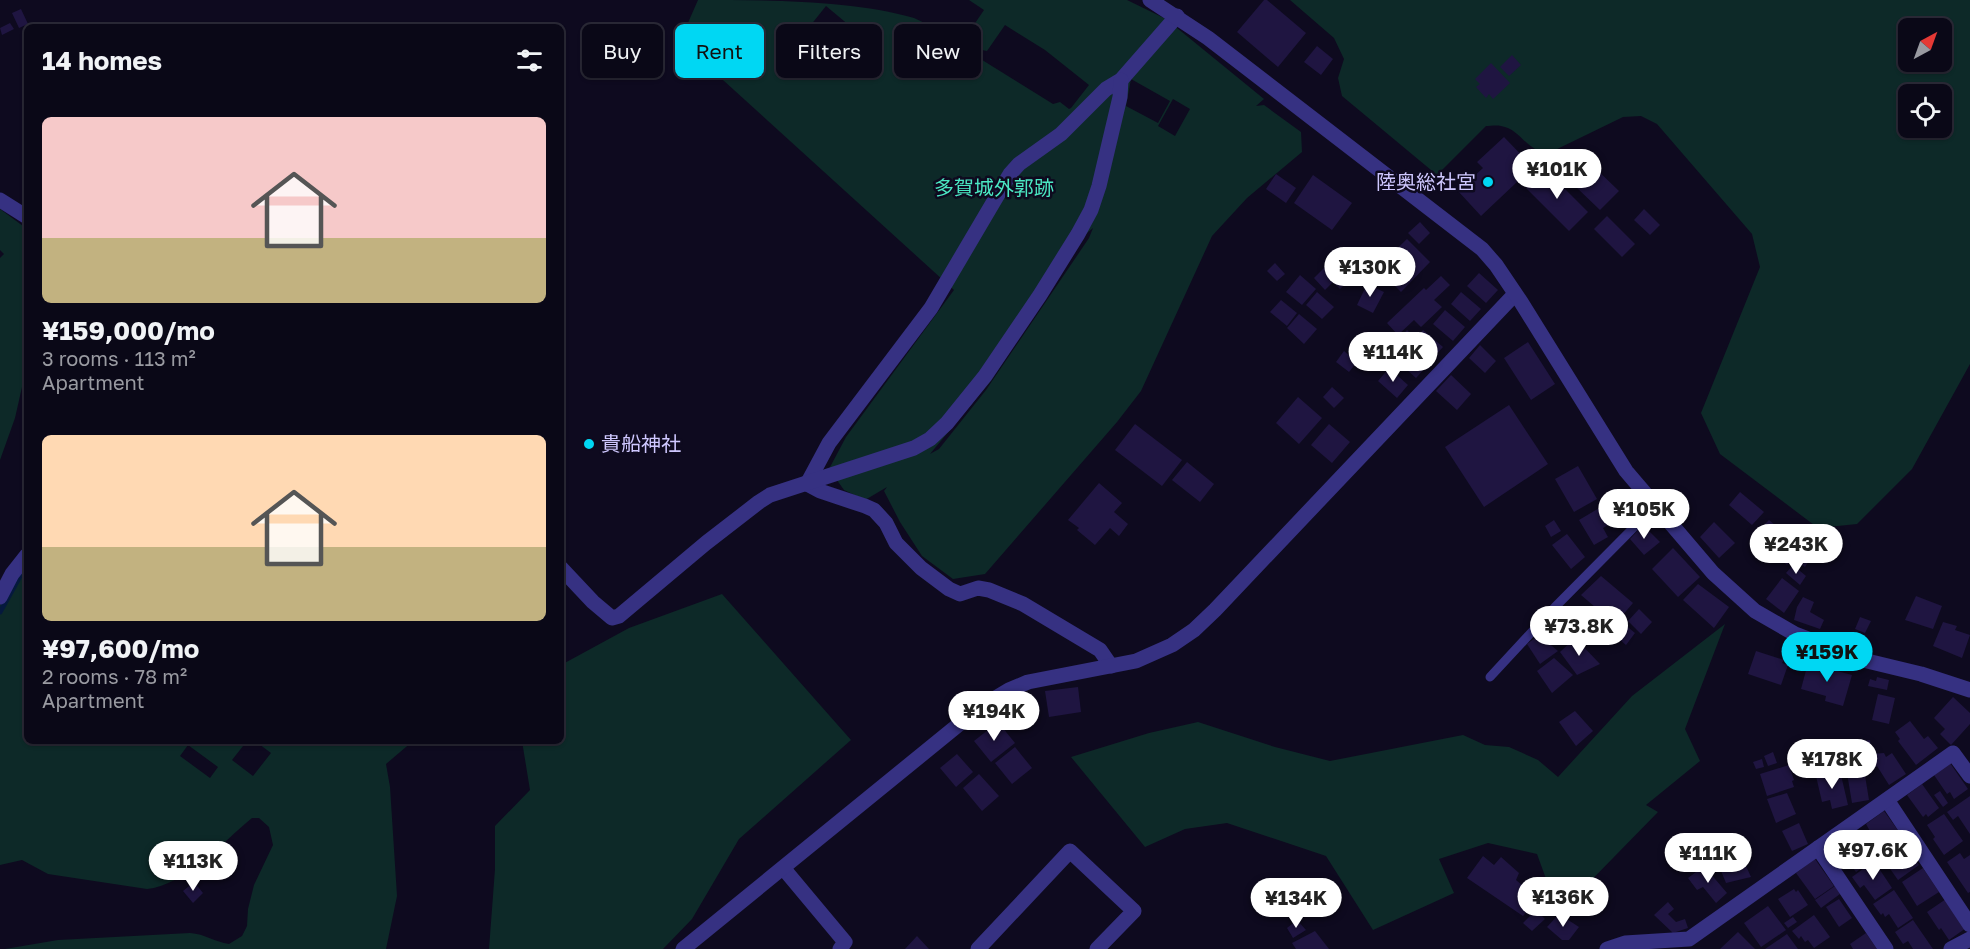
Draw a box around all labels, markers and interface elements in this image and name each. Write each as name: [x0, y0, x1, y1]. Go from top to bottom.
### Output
north arrow: [1898, 18, 1952, 72]
map controls: [1898, 18, 1952, 138]
chip: Buy: [582, 24, 663, 78]
chip: Rent: [675, 24, 764, 78]
chip: Filters: [776, 24, 882, 78]
chip: New: [894, 24, 981, 78]
icon: filters: [513, 44, 546, 77]
text: 14 homes: [42, 45, 162, 76]
button: locate: [1898, 84, 1952, 138]
pin: ¥101K: [1515, 149, 1599, 200]
icon: home: [240, 156, 348, 264]
text: ¥101K: [1526, 156, 1588, 180]
place label: 陸奥総社宮: [1376, 169, 1476, 193]
park label: 多賀城外郭跡: [934, 175, 1054, 199]
marker: 陸奥総社宮: [1481, 175, 1495, 189]
pin: ¥130K: [1328, 247, 1412, 298]
text: ¥130K: [1338, 254, 1402, 278]
text: ¥159,000/mo: [42, 315, 215, 346]
pin: ¥114K: [1351, 332, 1435, 383]
text: ¥114K: [1363, 339, 1423, 363]
text: 3 rooms · 113 m²: [42, 346, 196, 370]
text: Apartment: [42, 370, 145, 394]
place label: 貴船神社: [601, 431, 681, 455]
marker: 貴船神社: [582, 437, 596, 451]
icon: home: [240, 474, 348, 582]
pin: ¥105K: [1602, 489, 1686, 540]
text: ¥105K: [1612, 496, 1676, 520]
pin: ¥243K: [1754, 524, 1838, 575]
text: ¥243K: [1764, 531, 1828, 555]
pin: ¥73.8K: [1530, 606, 1628, 657]
text: ¥73.8K: [1544, 613, 1614, 637]
pin: ¥159K: [1785, 632, 1869, 683]
text: ¥97,600/mo: [42, 633, 199, 664]
text: ¥159K: [1796, 639, 1858, 663]
text: 2 rooms · 78 m²: [42, 664, 187, 688]
text: Apartment: [42, 688, 145, 712]
pin: ¥194K: [952, 691, 1036, 742]
text: ¥194K: [962, 698, 1026, 722]
pin: ¥178K: [1790, 739, 1874, 790]
text: ¥178K: [1801, 746, 1863, 770]
pin: ¥97.6K: [1824, 830, 1922, 881]
pin: ¥111K: [1666, 833, 1750, 884]
text: ¥97.6K: [1838, 837, 1908, 861]
text: ¥111K: [1679, 840, 1737, 864]
pin: ¥113K: [151, 841, 235, 892]
text: ¥113K: [163, 848, 223, 872]
pin: ¥136K: [1521, 877, 1605, 928]
pin: ¥134K: [1254, 878, 1338, 929]
text: ¥136K: [1532, 884, 1594, 908]
text: ¥134K: [1265, 885, 1327, 909]

